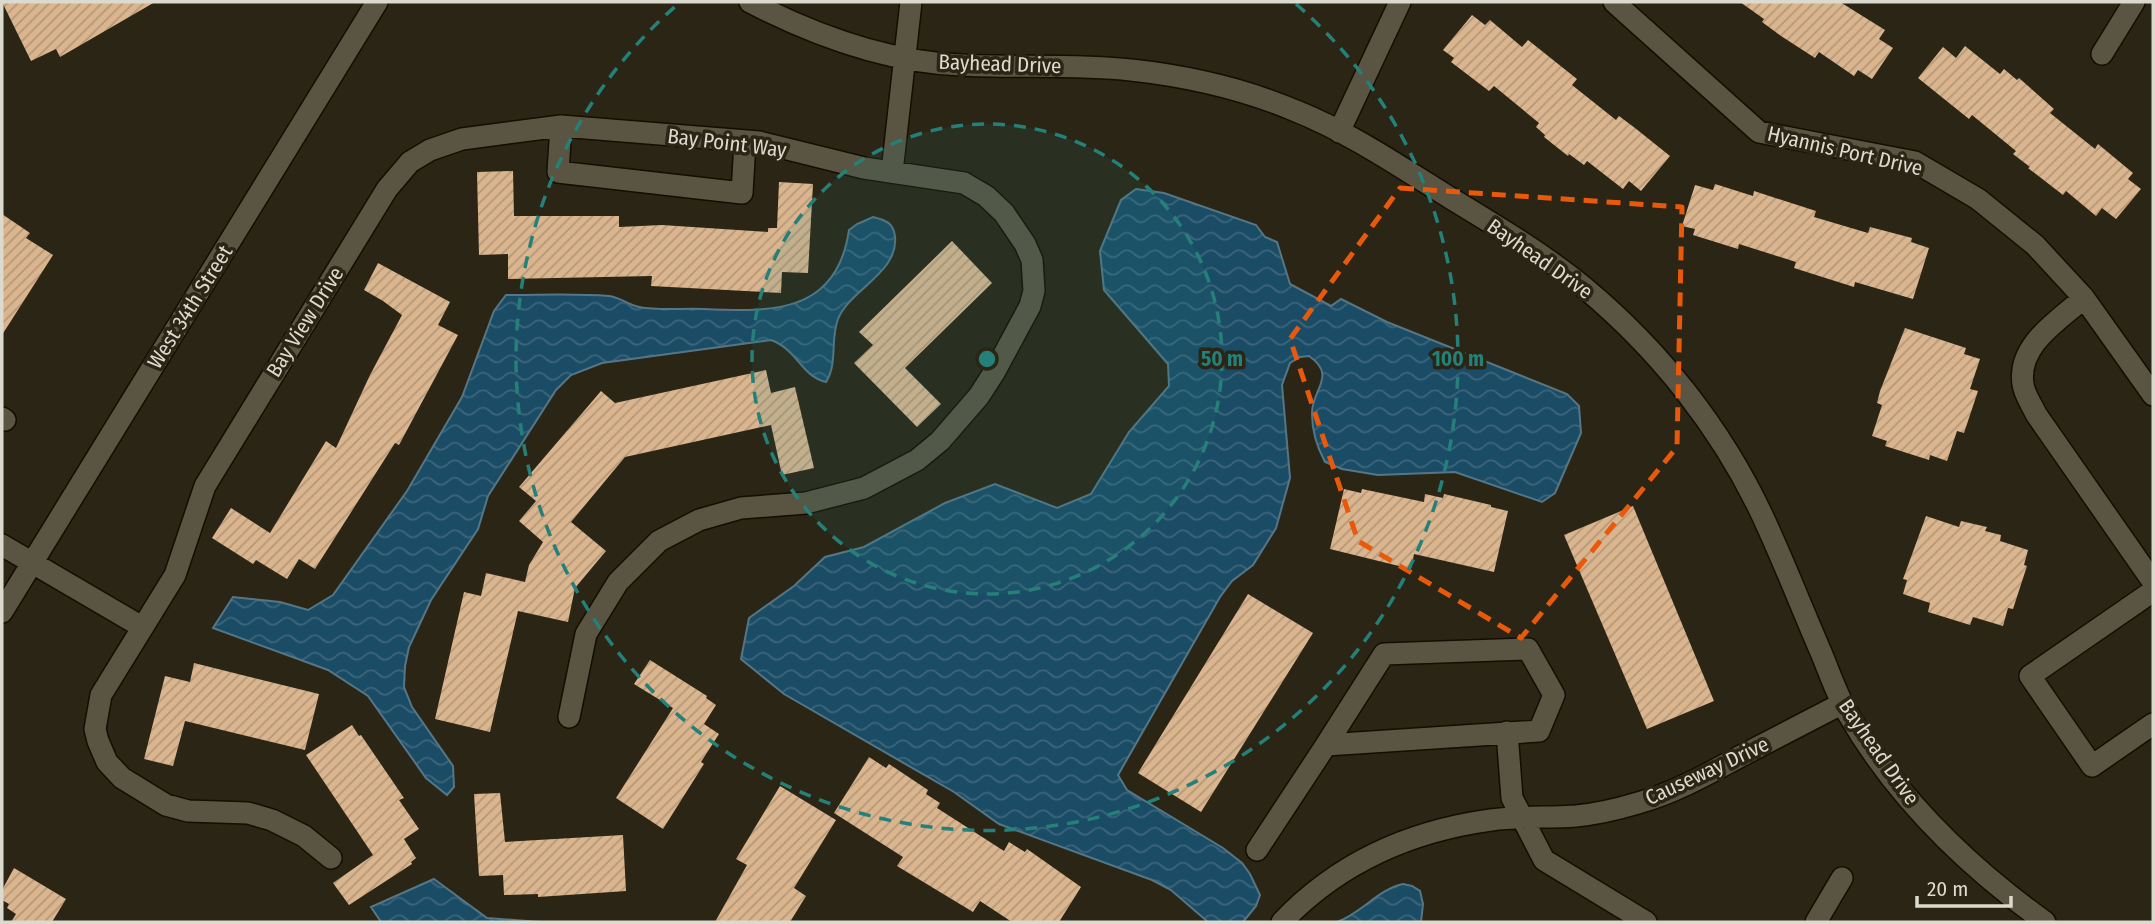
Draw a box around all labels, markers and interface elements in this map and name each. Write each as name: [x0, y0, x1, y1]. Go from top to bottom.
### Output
street label: Bayhead Drive: [938, 49, 1062, 79]
street label: Hyannis Port Drive: [1765, 121, 1925, 181]
street label: Bay Point Way: [666, 123, 789, 163]
street label: Bayhead Drive: [1482, 213, 1598, 305]
street label: West 34th Street: [142, 240, 238, 374]
street label: Bay View Drive: [261, 262, 349, 382]
text: 50 m: [1201, 346, 1243, 372]
text: 100 m: [1432, 346, 1484, 372]
centre of rings: [975, 347, 999, 371]
street label: Bayhead Drive: [1833, 694, 1925, 810]
street label: Causeway Drive: [1641, 731, 1773, 811]
scale bar: [1917, 864, 2011, 908]
text: 20 m: [1927, 876, 1968, 902]

